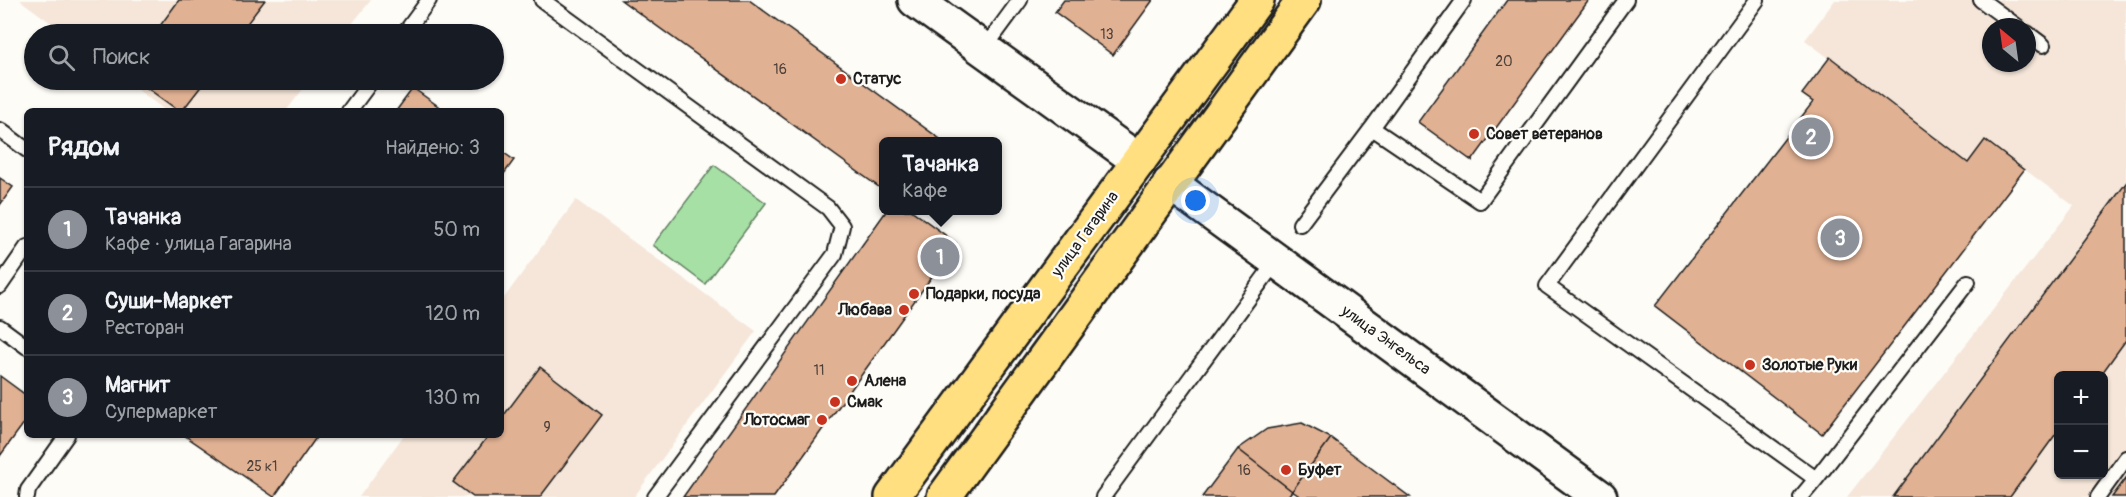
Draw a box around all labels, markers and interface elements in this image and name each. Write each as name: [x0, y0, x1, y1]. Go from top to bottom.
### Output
north arrow: [1982, 18, 2036, 72]
search box: [24, 24, 504, 90]
house number: 13: [1100, 26, 1114, 43]
icon: search: [45, 41, 78, 74]
text: Поиск: [93, 43, 150, 71]
house number: 20: [1495, 53, 1513, 70]
house number: 16: [773, 61, 787, 78]
place label: Статус: [853, 69, 901, 89]
marker: Статус: [834, 72, 848, 86]
pin: 2: [1792, 114, 1830, 160]
place label: Совет ветеранов: [1486, 124, 1603, 144]
marker: Совет ветеранов: [1467, 127, 1481, 141]
text: Рядом: [48, 131, 120, 163]
text: Найдено: 3: [385, 135, 480, 160]
popup: [879, 137, 1002, 215]
text: Тачанка: [902, 150, 979, 178]
text: Кафе: [902, 178, 947, 203]
your location: [1181, 186, 1210, 215]
street label: улица Гагарина: [1047, 187, 1123, 282]
text: Тачанка: [105, 203, 181, 231]
pin: 3: [1820, 216, 1860, 260]
text: 1: [64, 217, 71, 242]
text: 50 m: [433, 217, 480, 242]
text: Кафе · улица Гагарина: [105, 231, 292, 256]
pin: 1: [920, 234, 960, 280]
place label: Подарки, посуда: [926, 284, 1041, 304]
text: Суши-Маркет: [105, 287, 232, 315]
marker: Подарки, посуда: [907, 287, 921, 301]
place label: Любава: [837, 300, 893, 320]
street label: улица Энгельса: [1337, 300, 1435, 379]
text: 2: [62, 301, 73, 326]
text: 120 m: [425, 301, 480, 326]
marker: Любава: [897, 303, 911, 317]
text: Ресторан: [105, 315, 184, 340]
place label: Золотые Руки: [1762, 355, 1858, 375]
marker: Золотые Руки: [1743, 358, 1757, 372]
house number: 11: [814, 362, 824, 379]
text: Магнит: [105, 371, 170, 399]
place label: Алена: [864, 371, 907, 391]
map controls: [2054, 371, 2108, 479]
button: +: [2054, 371, 2108, 425]
marker: Алена: [845, 374, 859, 388]
text: 3: [62, 385, 73, 410]
text: 130 m: [425, 385, 480, 410]
place label: Смак: [847, 392, 883, 412]
marker: Смак: [828, 395, 842, 409]
text: Супермаркет: [105, 399, 217, 424]
place label: Лотосмаг: [743, 410, 811, 430]
marker: Лотосмаг: [815, 413, 829, 427]
house number: 9: [543, 419, 551, 436]
button: −: [2054, 425, 2108, 479]
house number: 25 к1: [246, 458, 278, 475]
place label: Буфет: [1298, 460, 1343, 480]
house number: 16: [1237, 462, 1251, 479]
marker: Буфет: [1279, 463, 1293, 477]

